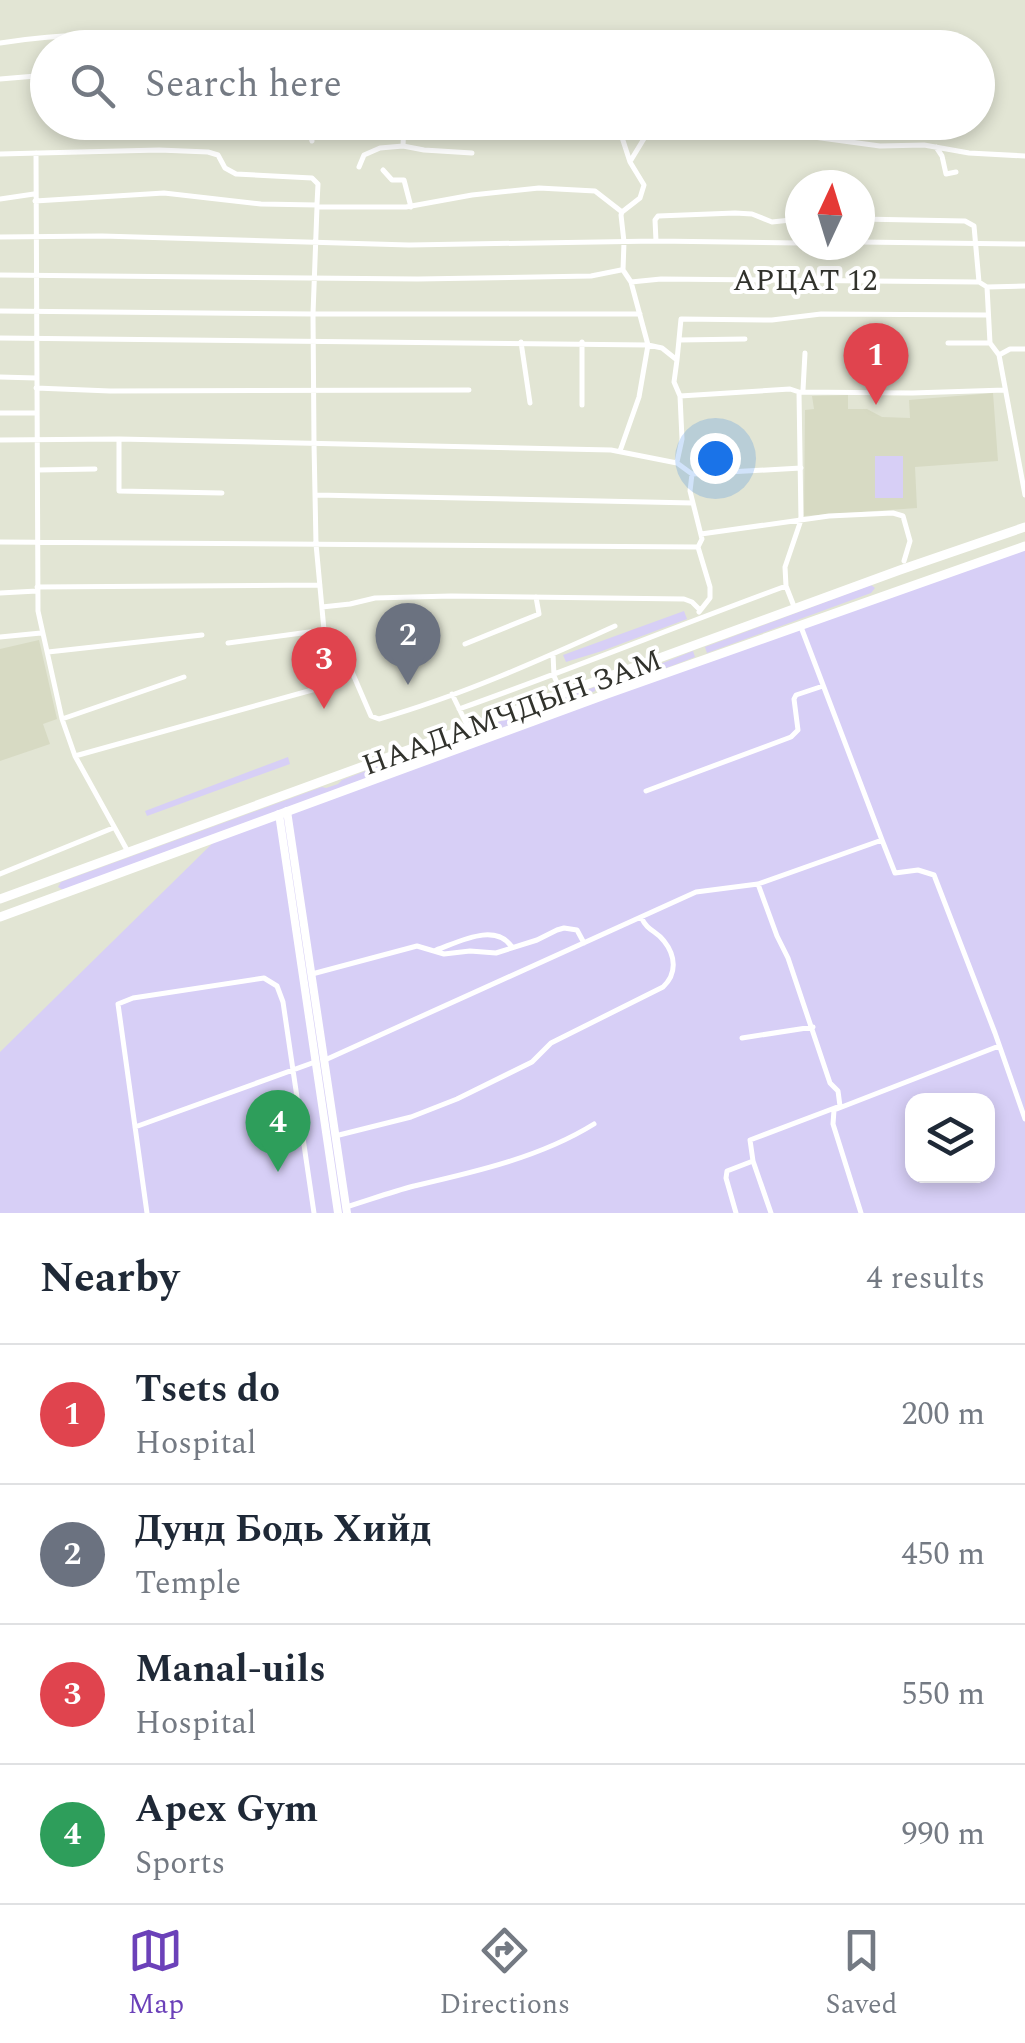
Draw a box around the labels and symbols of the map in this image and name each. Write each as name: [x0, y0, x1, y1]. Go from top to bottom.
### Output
north arrow: [785, 170, 875, 260]
street label: АРЦАТ 12: [733, 258, 877, 304]
pin: 1: [844, 322, 908, 405]
your location: [690, 433, 741, 484]
pin: 2: [376, 602, 440, 685]
pin: 3: [292, 626, 356, 709]
street label: НААДАМЧДЫН ЗАМ: [356, 637, 668, 789]
pin: 4: [246, 1090, 310, 1172]

